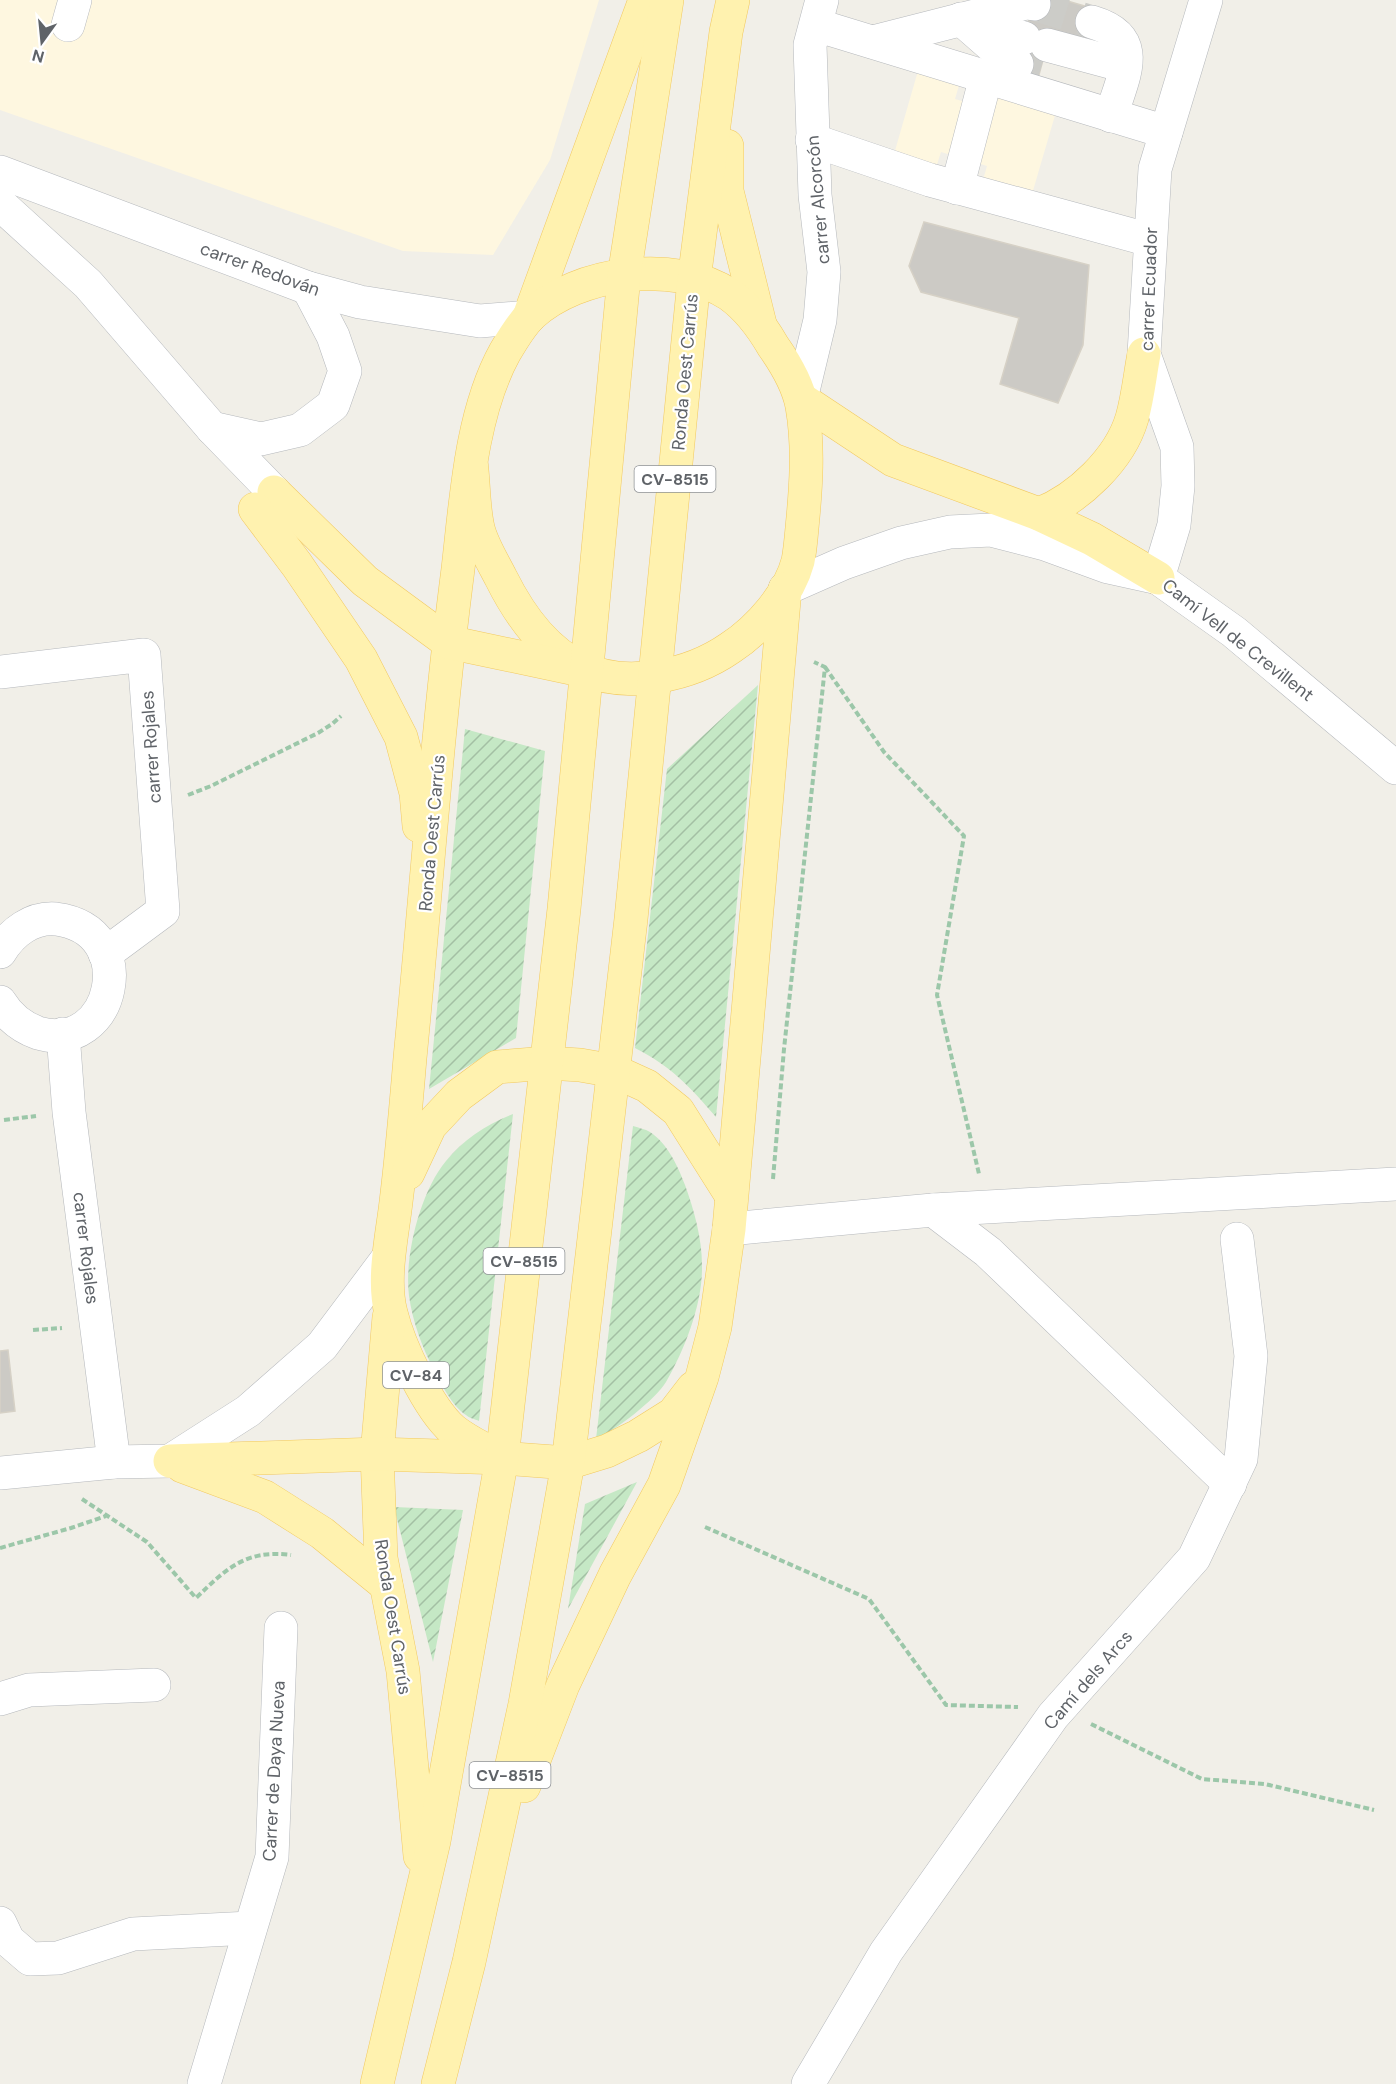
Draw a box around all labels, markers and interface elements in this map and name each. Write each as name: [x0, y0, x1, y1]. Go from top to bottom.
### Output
north arrow: [12, 12, 72, 72]
text: N: [30, 44, 47, 68]
street label: carrer Alcorcón: [800, 135, 836, 265]
street label: carrer Ecuador: [1135, 226, 1163, 351]
street label: carrer Redován: [197, 236, 323, 302]
street label: Ronda Oest Carrús: [666, 293, 704, 451]
road number: CV-8515: [634, 466, 716, 492]
street label: Camí Vell de Crevillent: [1157, 573, 1319, 707]
street label: carrer Rojales: [135, 690, 167, 804]
street label: Ronda Oest Carrús: [413, 754, 451, 912]
street label: carrer Rojales: [67, 1190, 105, 1306]
road number: CV-8515: [484, 1248, 564, 1274]
road number: CV-84: [383, 1362, 449, 1388]
street label: Ronda Oest Carrús: [369, 1538, 417, 1696]
street label: Camí dels Arcs: [1038, 1625, 1138, 1735]
street label: Carrer de Daya Nueva: [257, 1680, 291, 1862]
road number: CV-8515: [470, 1762, 550, 1788]

